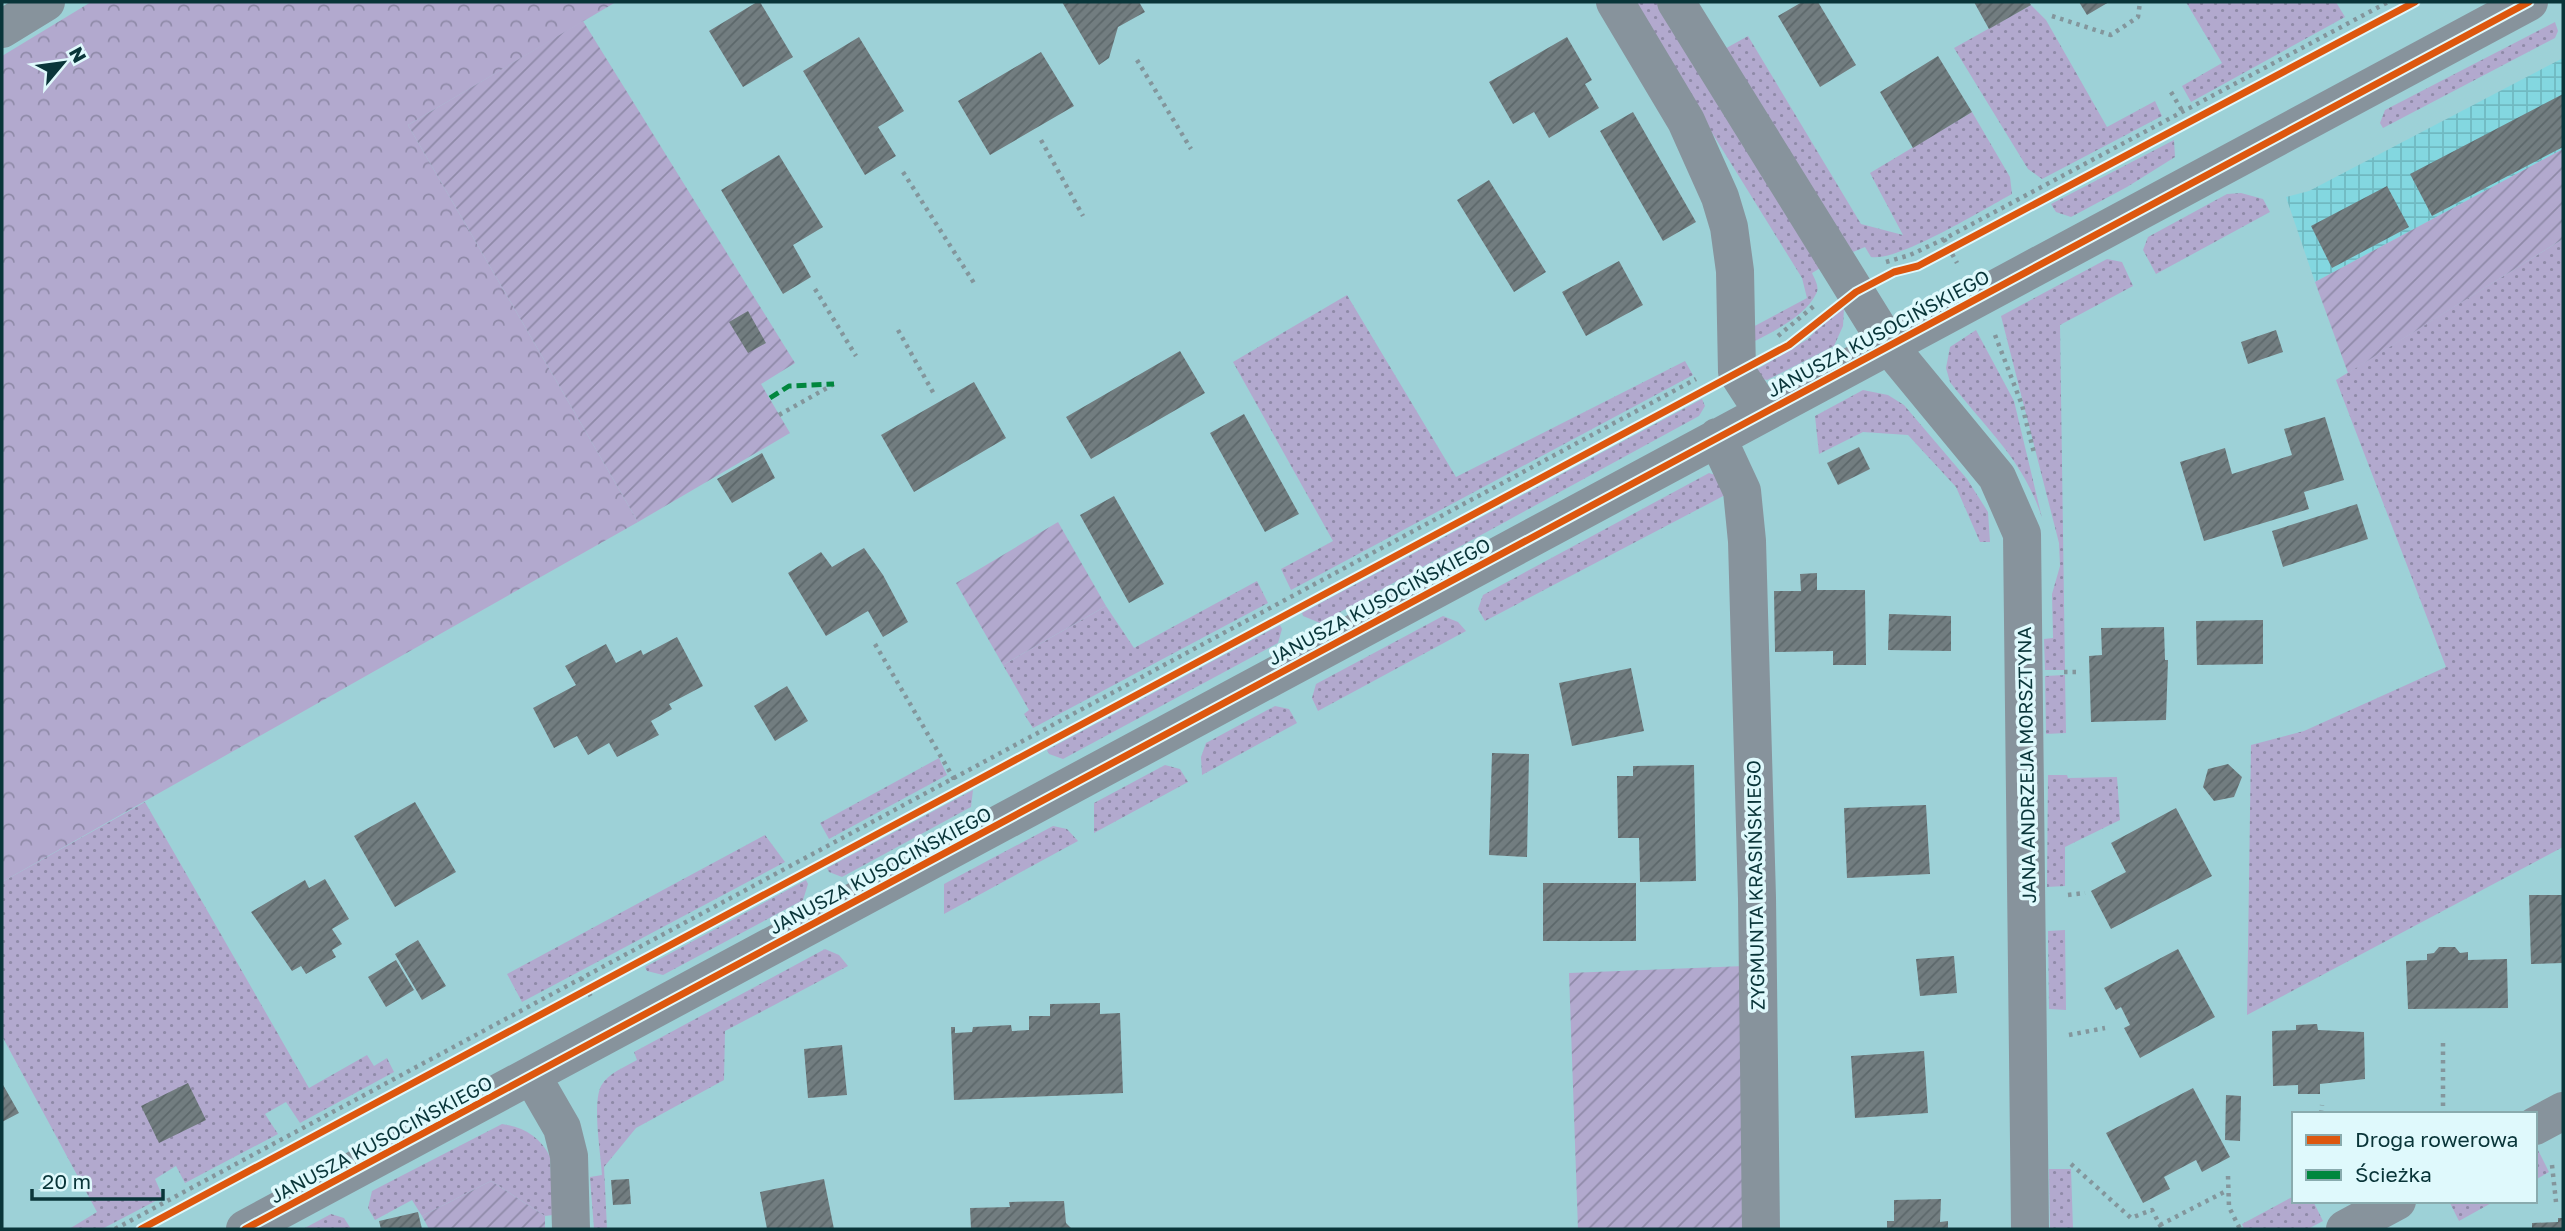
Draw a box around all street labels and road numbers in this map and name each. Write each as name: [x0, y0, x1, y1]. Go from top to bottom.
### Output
street label: JANUSZA KUSOCIŃSKIEGO: [1763, 264, 1993, 402]
street label: JANUSZA KUSOCIŃSKIEGO: [1264, 532, 1494, 670]
street label: JANA ANDRZEJA MORSZTYNA: [2012, 626, 2040, 904]
street label: ZYGMUNTA KRASIŃSKIEGO: [1741, 760, 1769, 1010]
street label: JANUSZA KUSOCIŃSKIEGO: [765, 801, 995, 939]
street label: JANUSZA KUSOCIŃSKIEGO: [266, 1070, 496, 1208]

